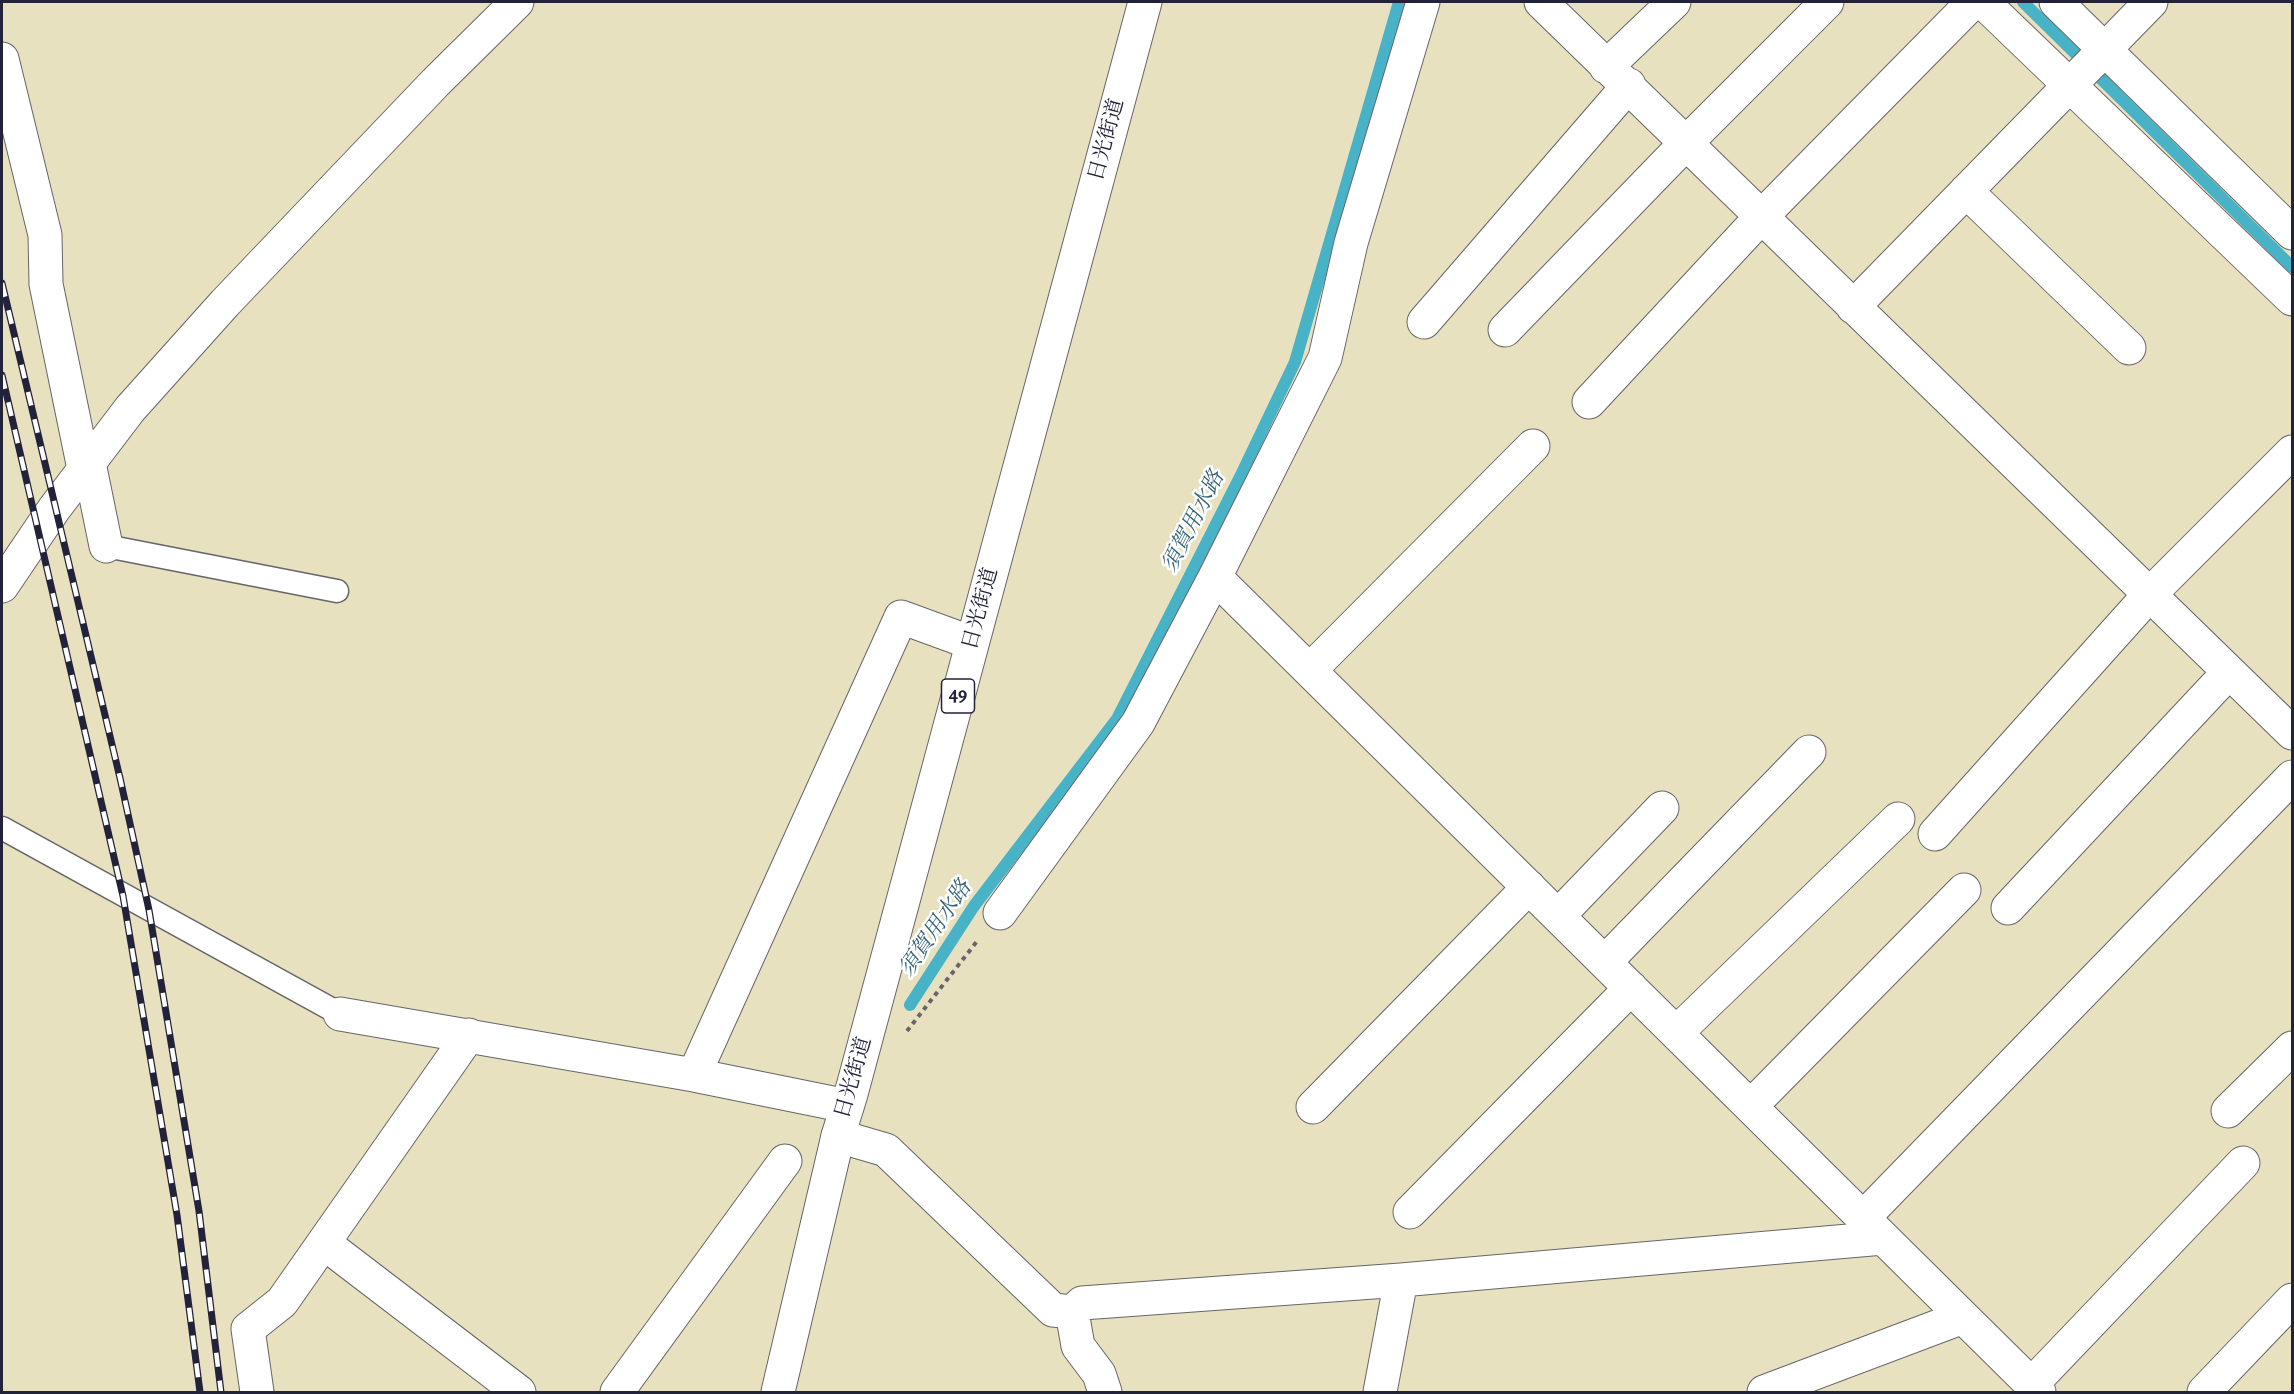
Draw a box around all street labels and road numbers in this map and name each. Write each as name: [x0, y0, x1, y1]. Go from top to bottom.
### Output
street label: 日光街道: [1084, 96, 1130, 184]
street label: 日光街道: [958, 565, 1004, 653]
road number: 49: [942, 679, 974, 713]
street label: 日光街道: [830, 1034, 878, 1122]

